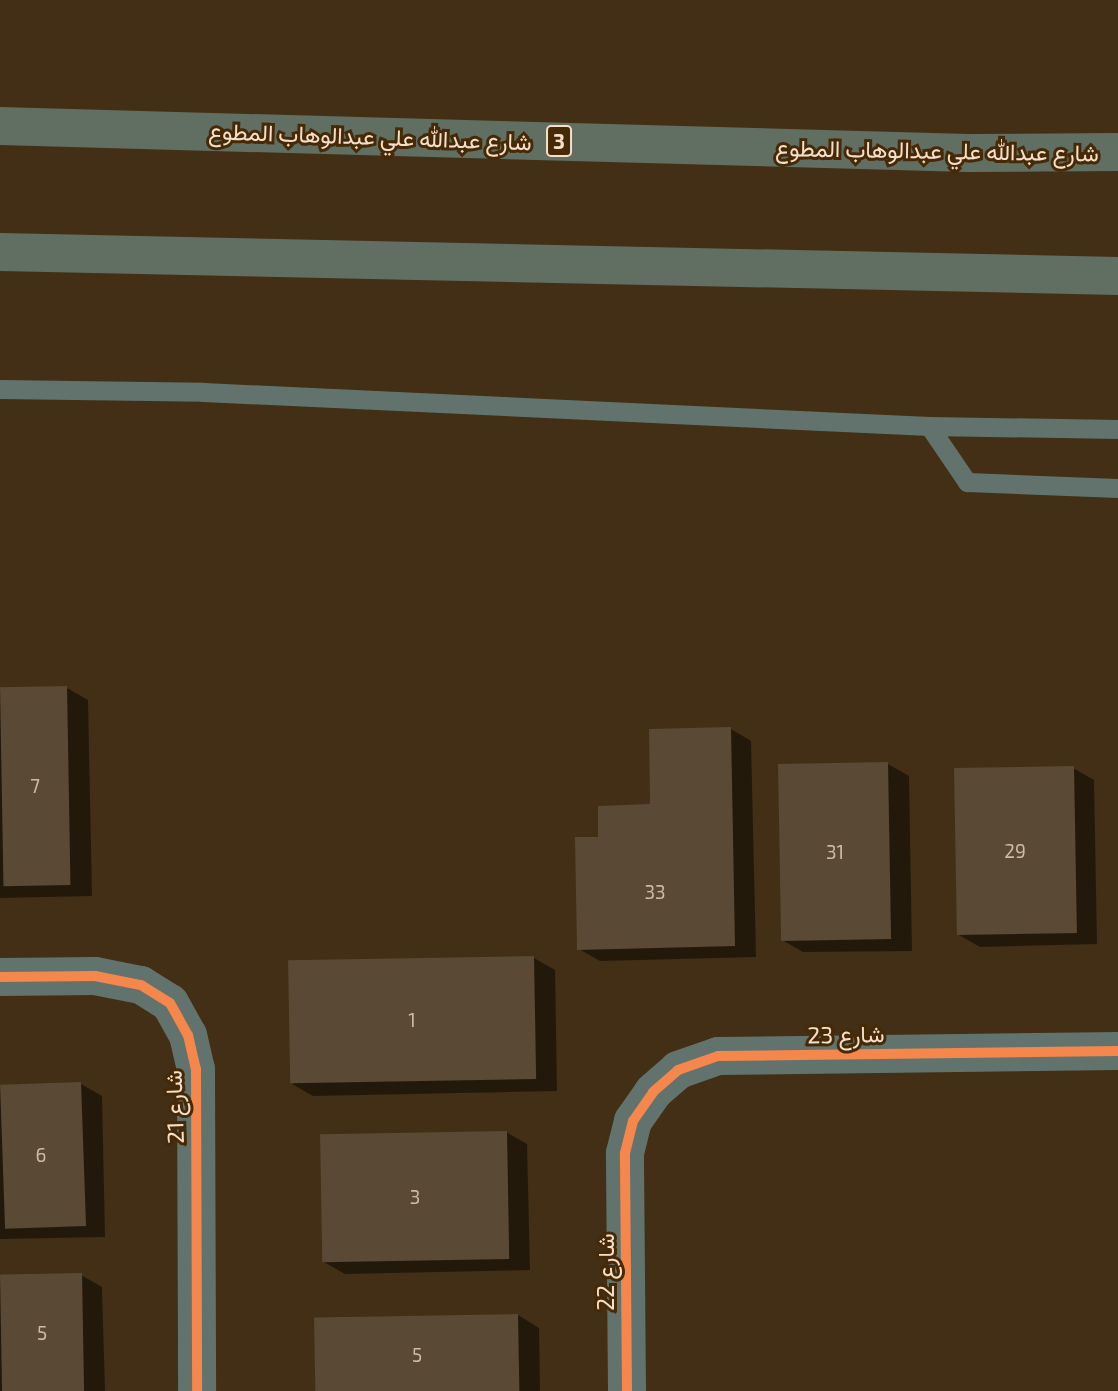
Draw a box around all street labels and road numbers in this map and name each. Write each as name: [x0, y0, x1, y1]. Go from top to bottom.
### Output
street label: شارع عبدالله علي عبدالوهاب المطوع: [208, 117, 532, 155]
road number: 3: [545, 124, 573, 158]
street label: شارع عبدالله علي عبدالوهاب المطوع: [775, 133, 1099, 167]
street label: شارع 23: [807, 1020, 885, 1048]
street label: شارع 21: [159, 1070, 189, 1144]
street label: شارع 22: [591, 1233, 619, 1311]

